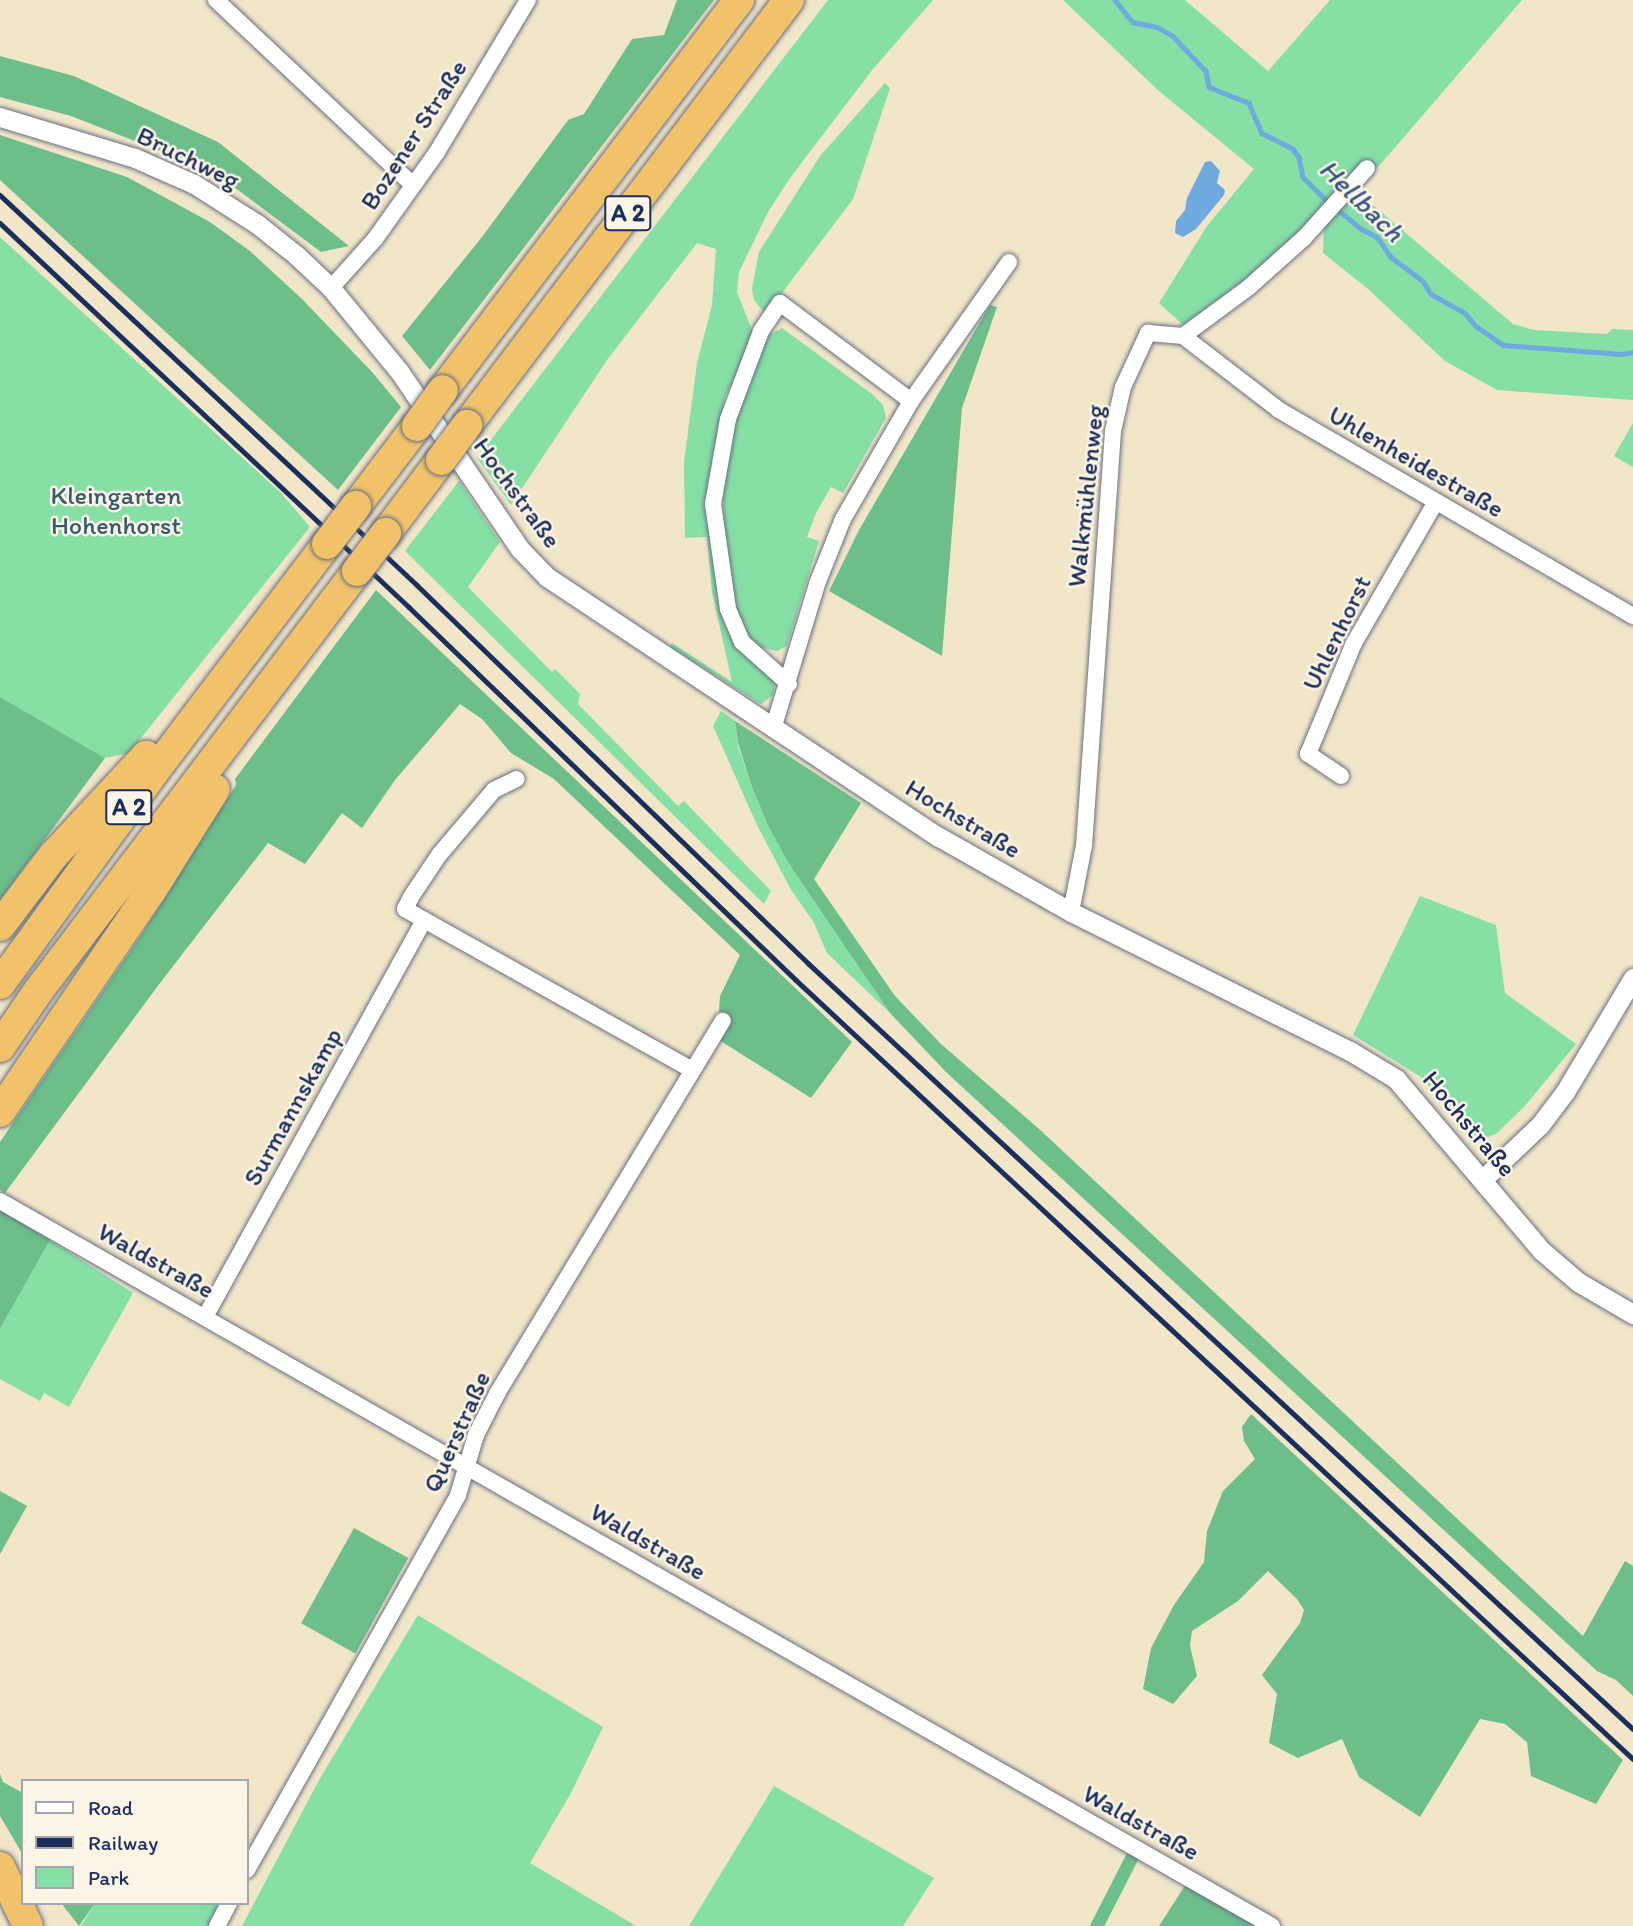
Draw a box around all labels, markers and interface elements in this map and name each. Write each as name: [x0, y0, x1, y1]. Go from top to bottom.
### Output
street label: Bozener Straße: [354, 54, 474, 216]
street label: Bruchweg: [132, 120, 244, 196]
water label: Hellbach: [1313, 152, 1411, 248]
road number: A 2: [604, 192, 652, 233]
street label: Uhlenheidestraße: [1323, 399, 1509, 525]
street label: Walkmühlenweg: [1061, 403, 1111, 589]
street label: Hochstraße: [466, 432, 568, 554]
park label: Kleingarten Hohenhorst: [51, 480, 181, 542]
street label: Uhlenhorst: [1296, 570, 1378, 696]
street label: Hochstraße: [900, 772, 1026, 866]
road number: A 2: [104, 786, 154, 828]
street label: Surmannskamp: [237, 1023, 349, 1191]
street label: Hochstraße: [1415, 1064, 1523, 1184]
street label: Waldstraße: [92, 1216, 220, 1306]
street label: Querstraße: [416, 1367, 498, 1497]
street label: Waldstraße: [584, 1496, 712, 1588]
street label: Waldstraße: [1077, 1778, 1205, 1868]
legend: [21, 1779, 248, 1905]
text: Road: [88, 1795, 133, 1820]
text: Railway: [88, 1830, 158, 1855]
text: Park: [88, 1865, 129, 1890]

